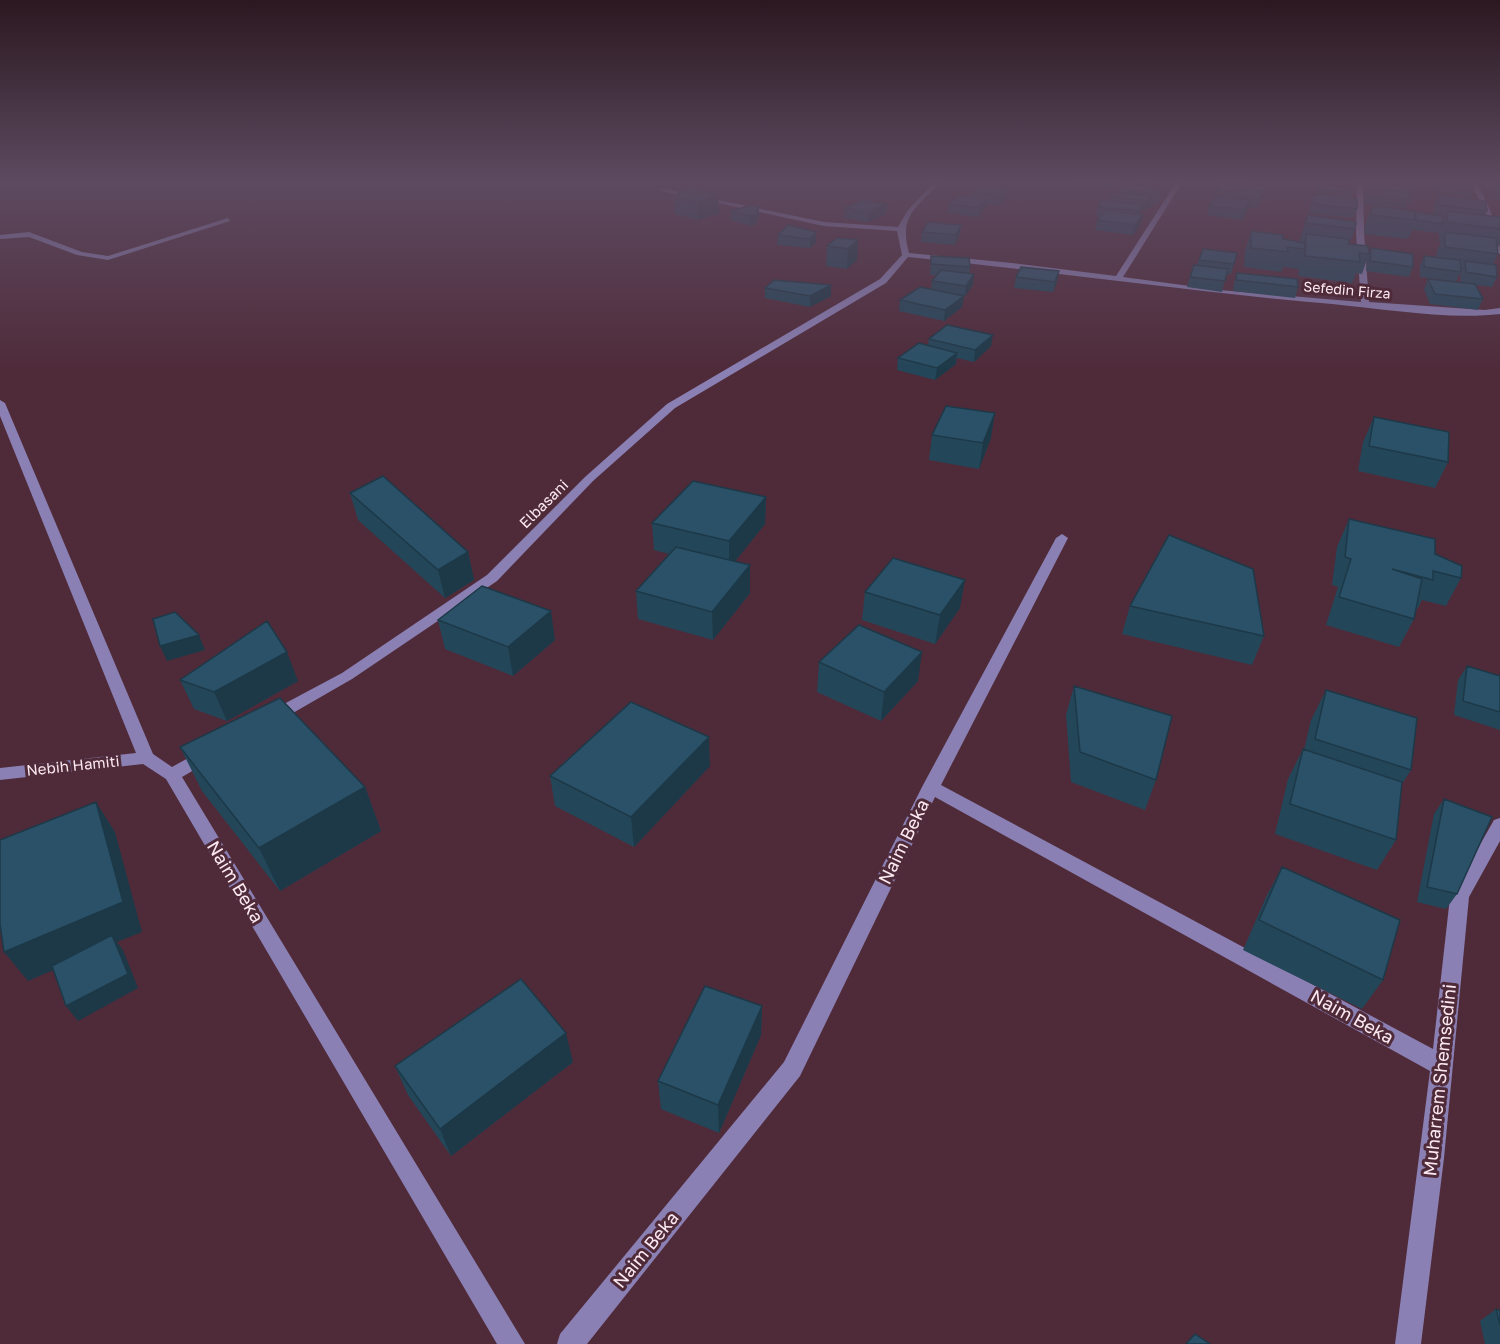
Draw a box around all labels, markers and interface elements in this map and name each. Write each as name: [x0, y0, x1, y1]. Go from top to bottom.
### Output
street label: Sefedin Firza: [1303, 277, 1391, 302]
street label: Elbasani: [515, 475, 571, 531]
street label: Nebih Hamiti: [25, 751, 120, 779]
street label: Naim Beka: [873, 796, 933, 888]
street label: Naim Beka: [203, 836, 269, 926]
street label: Muharrem Shemsedini: [1418, 983, 1460, 1177]
street label: Naim Beka: [1307, 984, 1398, 1048]
street label: Naim Beka: [608, 1207, 683, 1292]

